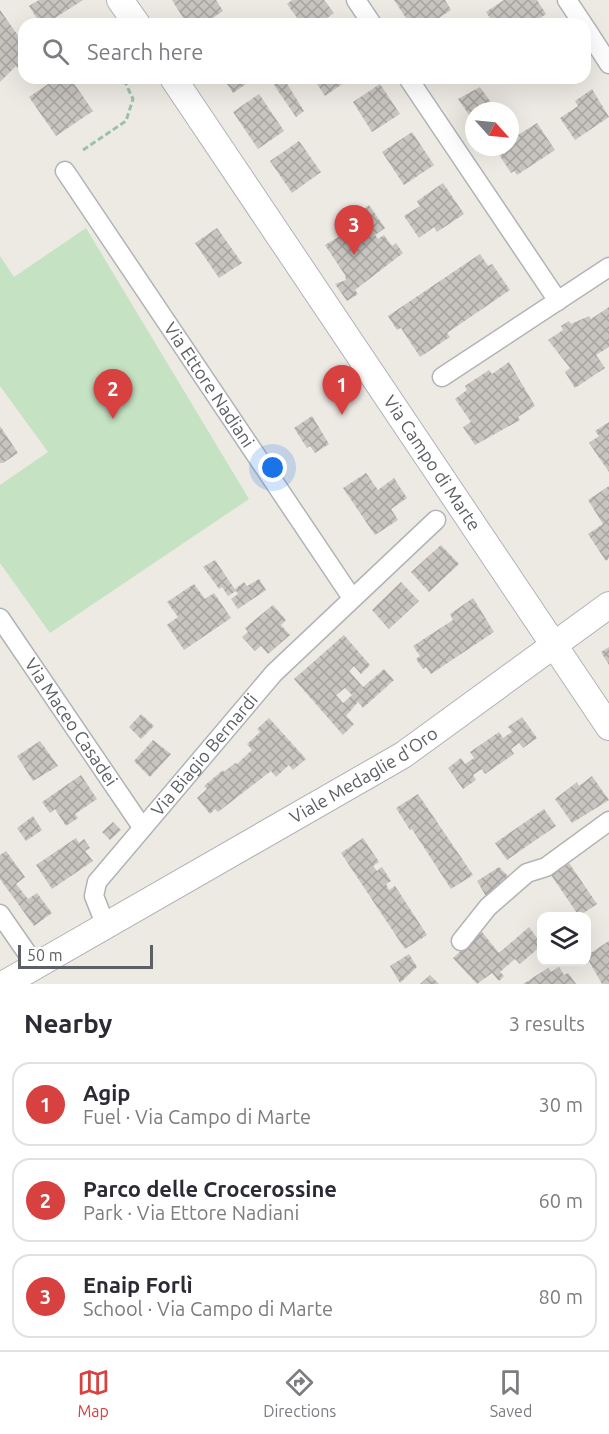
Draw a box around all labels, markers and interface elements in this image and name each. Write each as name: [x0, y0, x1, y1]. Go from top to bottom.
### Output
search box: [18, 18, 591, 84]
icon: search: [39, 35, 72, 68]
text: Search here: [87, 39, 203, 64]
north arrow: [465, 102, 519, 156]
pin: 3: [334, 206, 374, 255]
street label: Via Ettore Nadiani: [161, 318, 259, 451]
pin: 1: [322, 366, 362, 415]
pin: 2: [94, 370, 132, 419]
street label: Via Campo di Marte: [380, 391, 485, 534]
your location: [258, 453, 287, 482]
street label: Via Maceo Casadei: [21, 654, 122, 789]
street label: Via Biagio Bernardi: [146, 689, 261, 820]
street label: Viale Medaglie d'Oro: [286, 722, 441, 827]
map controls: [537, 912, 591, 966]
button: layers: [537, 912, 591, 966]
scale bar: [18, 942, 153, 970]
text: 50 m: [27, 946, 63, 964]
text: Nearby: [24, 1009, 112, 1038]
text: 3 results: [509, 1012, 585, 1035]
text: Agip: [83, 1080, 131, 1105]
text: 1: [40, 1093, 51, 1116]
text: 30 m: [539, 1093, 583, 1116]
text: Fuel · Via Campo di Marte: [83, 1105, 311, 1128]
text: Parco delle Crocerossine: [83, 1176, 337, 1201]
text: 2: [40, 1189, 51, 1212]
text: 60 m: [539, 1189, 583, 1212]
text: Park · Via Ettore Nadiani: [83, 1201, 299, 1224]
text: Enaip Forlì: [83, 1272, 193, 1297]
text: 3: [40, 1285, 51, 1308]
text: 80 m: [539, 1285, 583, 1308]
text: School · Via Campo di Marte: [83, 1297, 333, 1320]
tab: Map: [77, 1366, 110, 1420]
tab: Directions: [263, 1366, 336, 1420]
tab: Saved: [490, 1366, 532, 1420]

